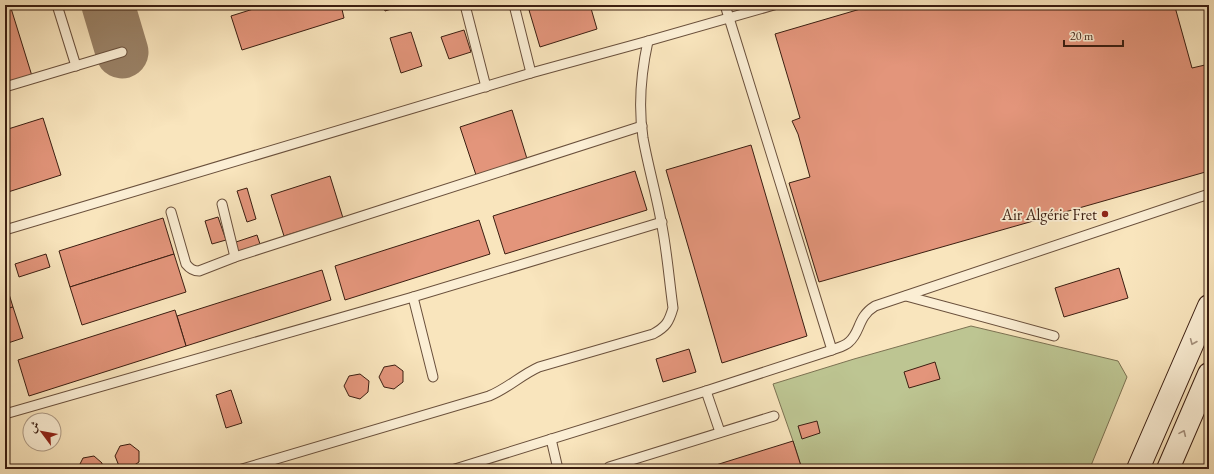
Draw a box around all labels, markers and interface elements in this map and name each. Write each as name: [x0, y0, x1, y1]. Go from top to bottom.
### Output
scale bar: [1064, 22, 1123, 48]
text: 20 m: [1070, 28, 1094, 44]
place label: Air Algérie Fret: [1001, 204, 1097, 225]
marker: Air Algérie Fret: [1100, 209, 1110, 219]
one-way arrow: [1190, 338, 1198, 345]
north arrow: [22, 412, 62, 452]
text: ش: [25, 418, 42, 435]
one-way arrow: [1179, 430, 1187, 437]

